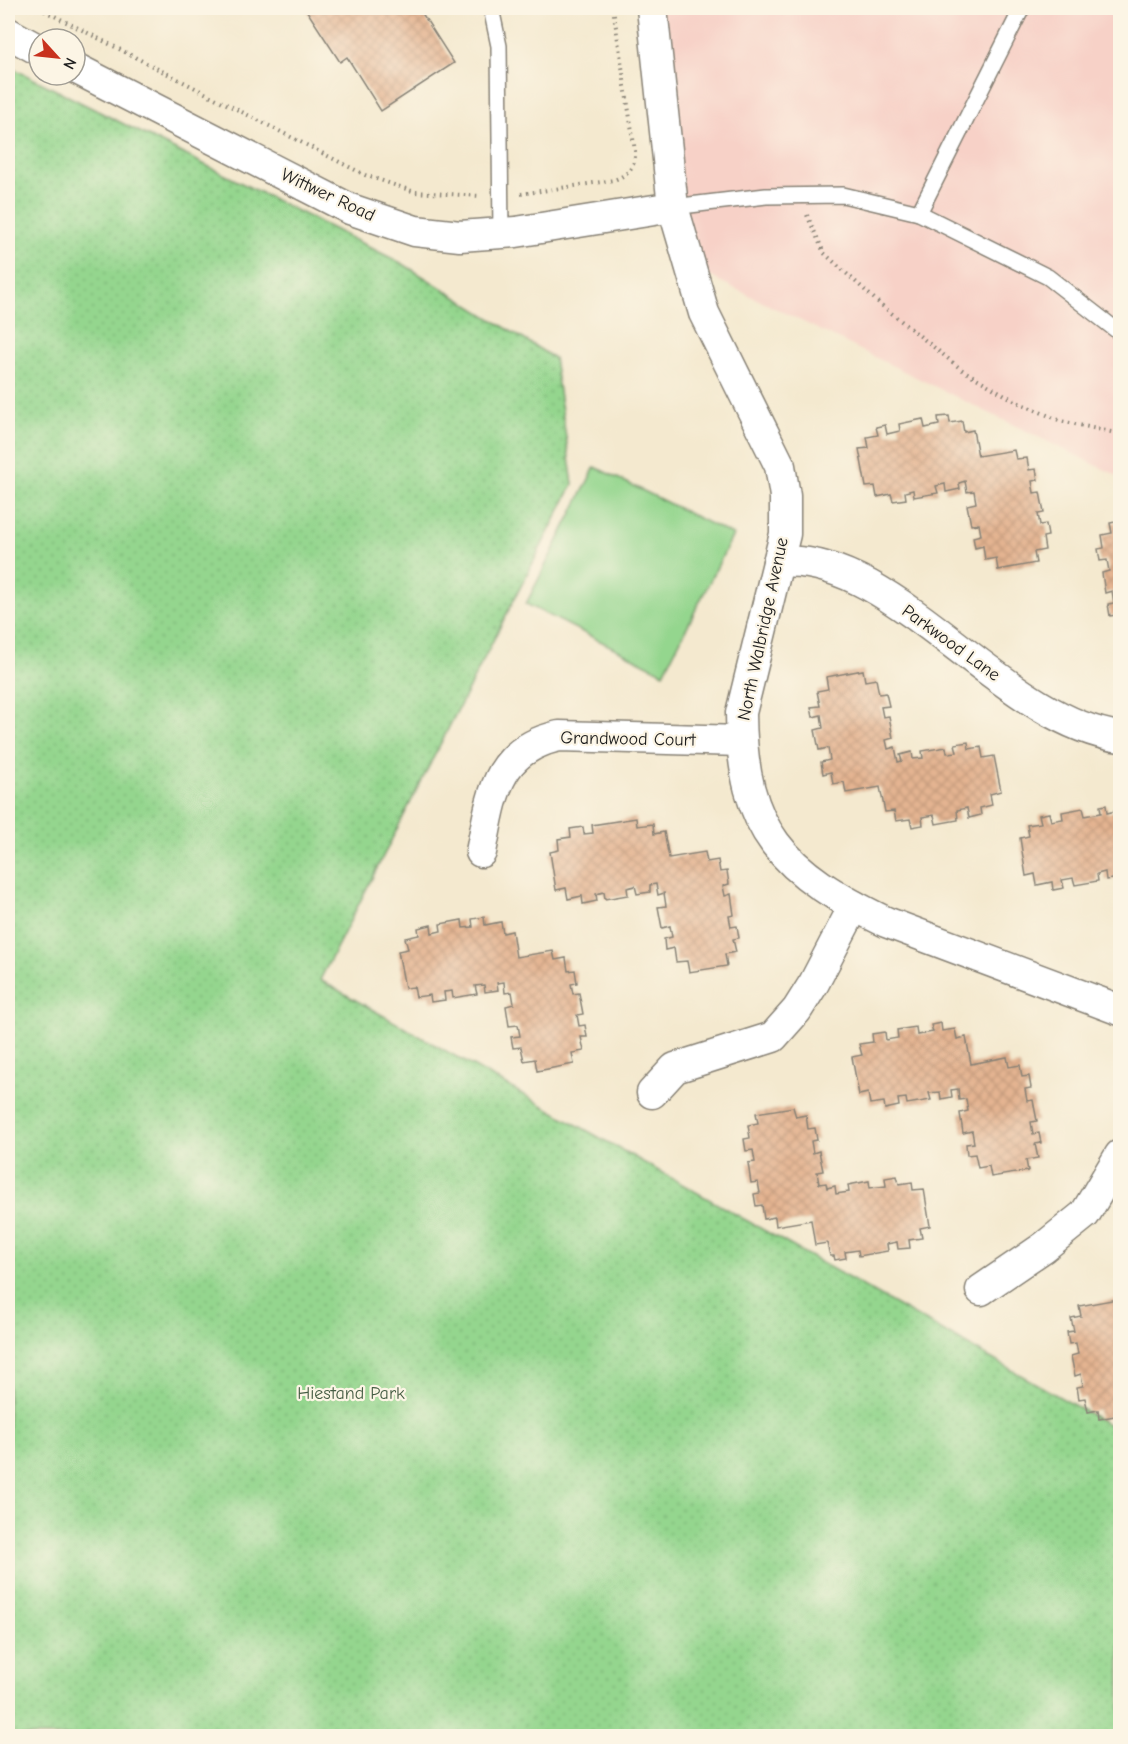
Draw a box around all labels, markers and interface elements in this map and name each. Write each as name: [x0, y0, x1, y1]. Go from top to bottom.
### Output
north arrow: [27, 27, 87, 87]
text: N: [59, 55, 80, 72]
street label: Wittwer Road: [278, 164, 378, 226]
street label: North Walbridge Avenue: [733, 535, 793, 723]
street label: Parkwood Lane: [898, 600, 1004, 686]
street label: Grandwood Court: [560, 727, 697, 751]
park label: Hiestand Park: [297, 1383, 405, 1404]

